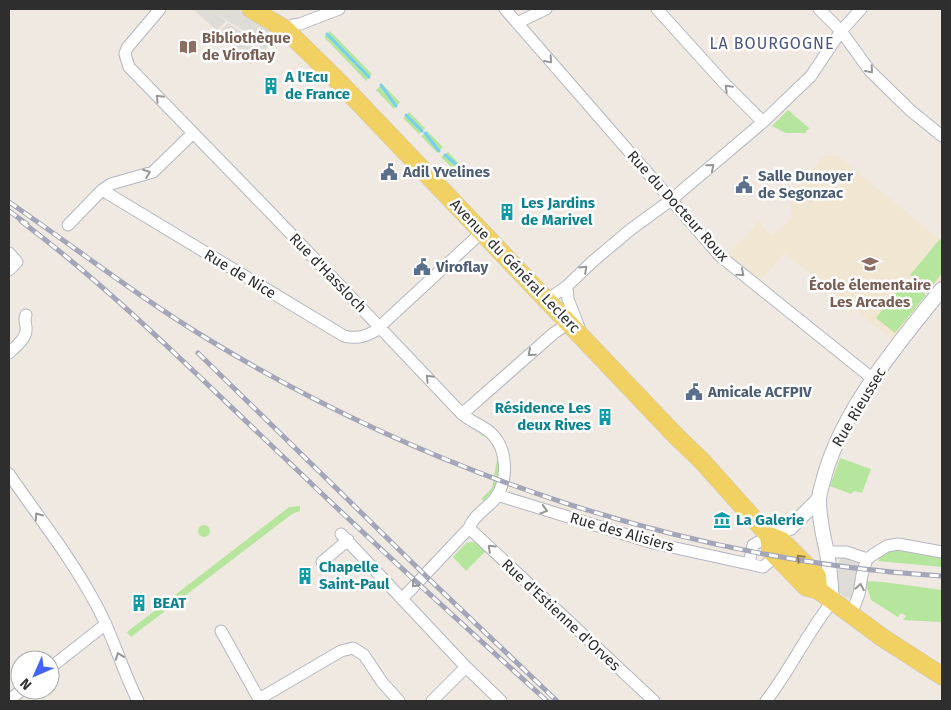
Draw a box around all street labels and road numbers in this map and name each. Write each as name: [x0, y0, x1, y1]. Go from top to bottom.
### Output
street label: Rue du Docteur Roux: [624, 147, 733, 266]
street label: Avenue du Général Leclerc: [446, 195, 584, 337]
street label: Rue d'Hassloch: [286, 230, 370, 316]
street label: Rue de Nice: [201, 246, 279, 302]
street label: Rue Rieussec: [828, 364, 890, 450]
street label: Rue des Alisiers: [568, 509, 676, 555]
street label: Rue d'Estienne d'Orves: [498, 555, 624, 675]

